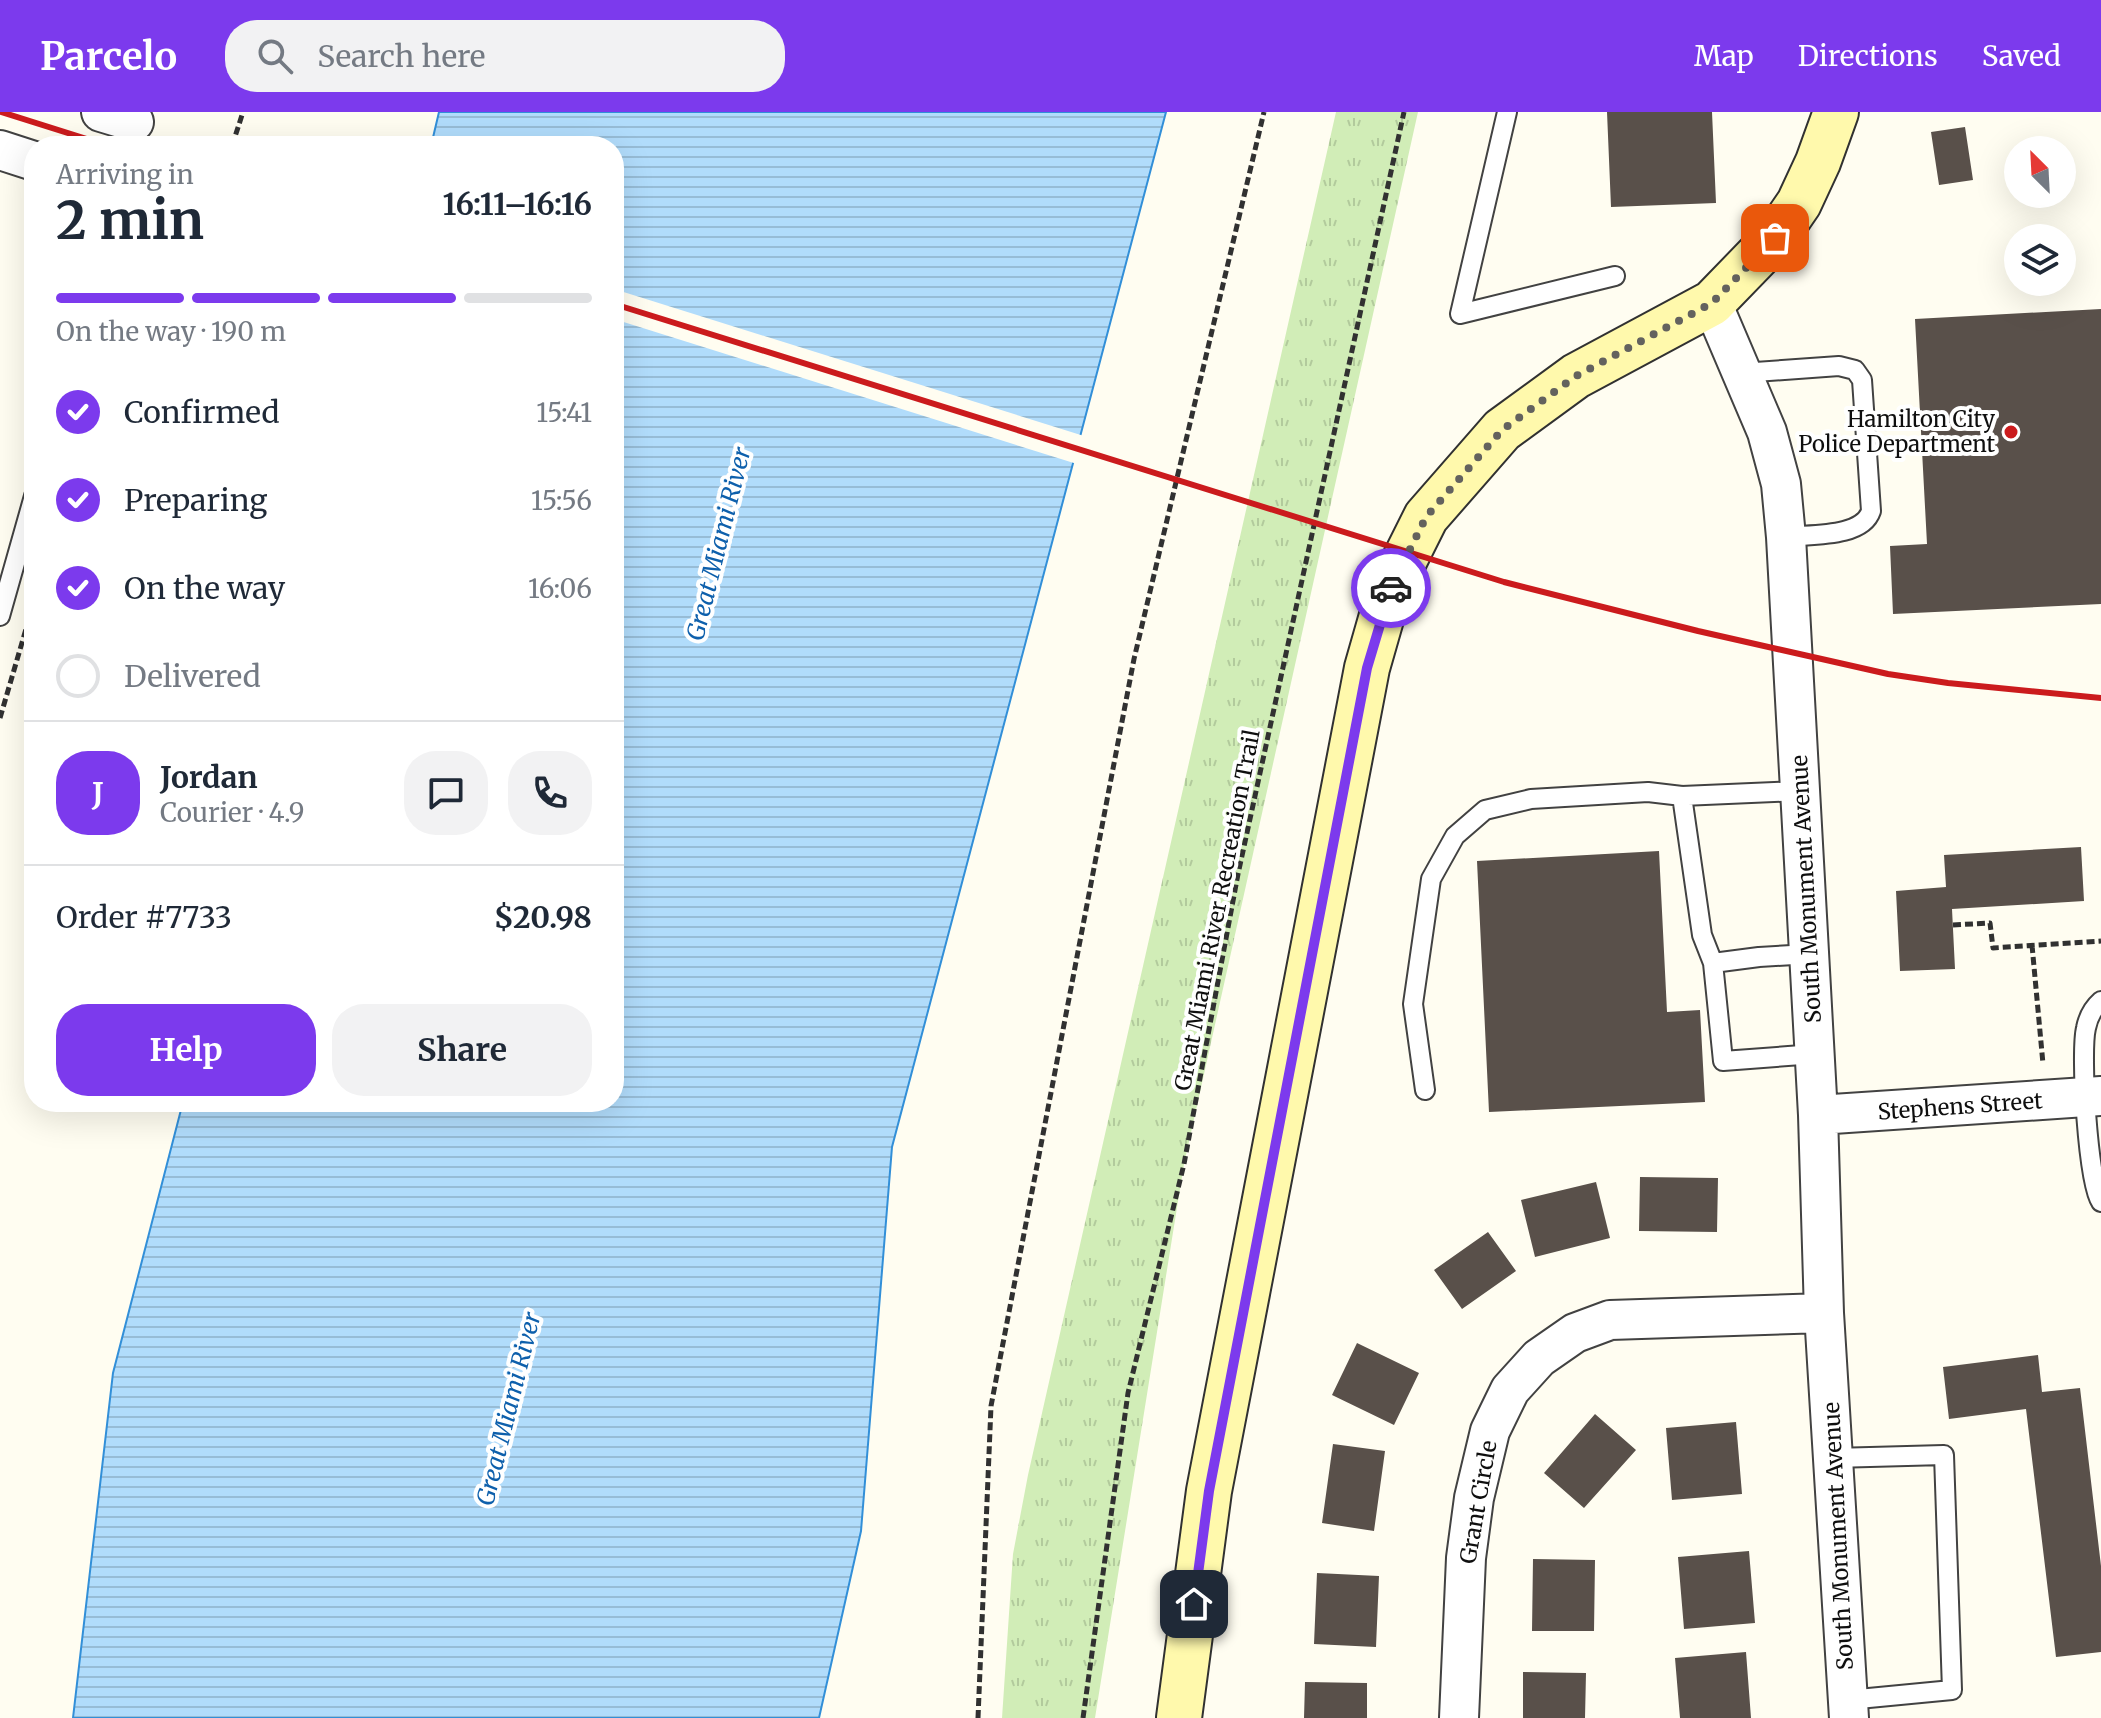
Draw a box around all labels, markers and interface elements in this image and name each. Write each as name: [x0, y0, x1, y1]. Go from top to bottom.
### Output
search box: [225, 20, 785, 92]
text: Parcelo: [40, 33, 177, 80]
icon: search: [253, 34, 297, 78]
text: Search here: [317, 37, 485, 75]
text: Map: [1694, 38, 1754, 74]
text: Directions: [1798, 38, 1938, 74]
text: Saved: [1982, 38, 2061, 74]
north arrow: [2004, 136, 2076, 208]
map controls: [2004, 136, 2076, 296]
text: Arriving in: [56, 158, 194, 191]
text: 16:11–16:16: [443, 185, 592, 223]
text: 2 min: [56, 188, 204, 253]
pin: [1741, 204, 1809, 272]
icon: bag: [1753, 216, 1797, 260]
button: layers: [2004, 224, 2076, 296]
text: On the way · 190 m: [56, 315, 286, 348]
icon: check: [56, 390, 100, 434]
text: Confirmed: [124, 393, 279, 431]
text: 15:41: [536, 396, 592, 429]
place label: Hamilton City Police Department: [1798, 405, 1995, 458]
marker: Hamilton City Police Department: [2002, 423, 2020, 441]
water label: Great Miami River: [679, 443, 758, 644]
icon: check: [56, 478, 100, 522]
text: Preparing: [124, 481, 267, 519]
text: 15:56: [531, 484, 592, 517]
courier: [1351, 548, 1431, 628]
icon: check: [56, 566, 100, 610]
icon: car: [1369, 566, 1413, 610]
text: On the way: [124, 569, 285, 607]
text: 16:06: [528, 572, 592, 605]
text: Delivered: [124, 657, 261, 695]
street label: Great Miami River Recreation Trail: [1168, 727, 1266, 1093]
button: chat: [404, 751, 488, 835]
button: phone: [508, 751, 592, 835]
street label: South Monument Avenue: [1785, 754, 1827, 1024]
text: Jordan: [160, 758, 258, 796]
text: J: [92, 774, 104, 812]
text: Courier · 4.9: [160, 796, 304, 829]
text: Order #7733: [56, 898, 232, 936]
text: $20.98: [494, 898, 592, 936]
button: Help: [56, 1004, 316, 1096]
button: Share: [332, 1004, 592, 1096]
street label: Stephens Street: [1877, 1086, 2044, 1126]
water label: Great Miami River: [469, 1308, 548, 1509]
street label: South Monument Avenue: [1817, 1401, 1859, 1671]
street label: Grant Circle: [1453, 1438, 1503, 1566]
pin: [1160, 1570, 1228, 1638]
icon: home: [1172, 1582, 1216, 1626]

